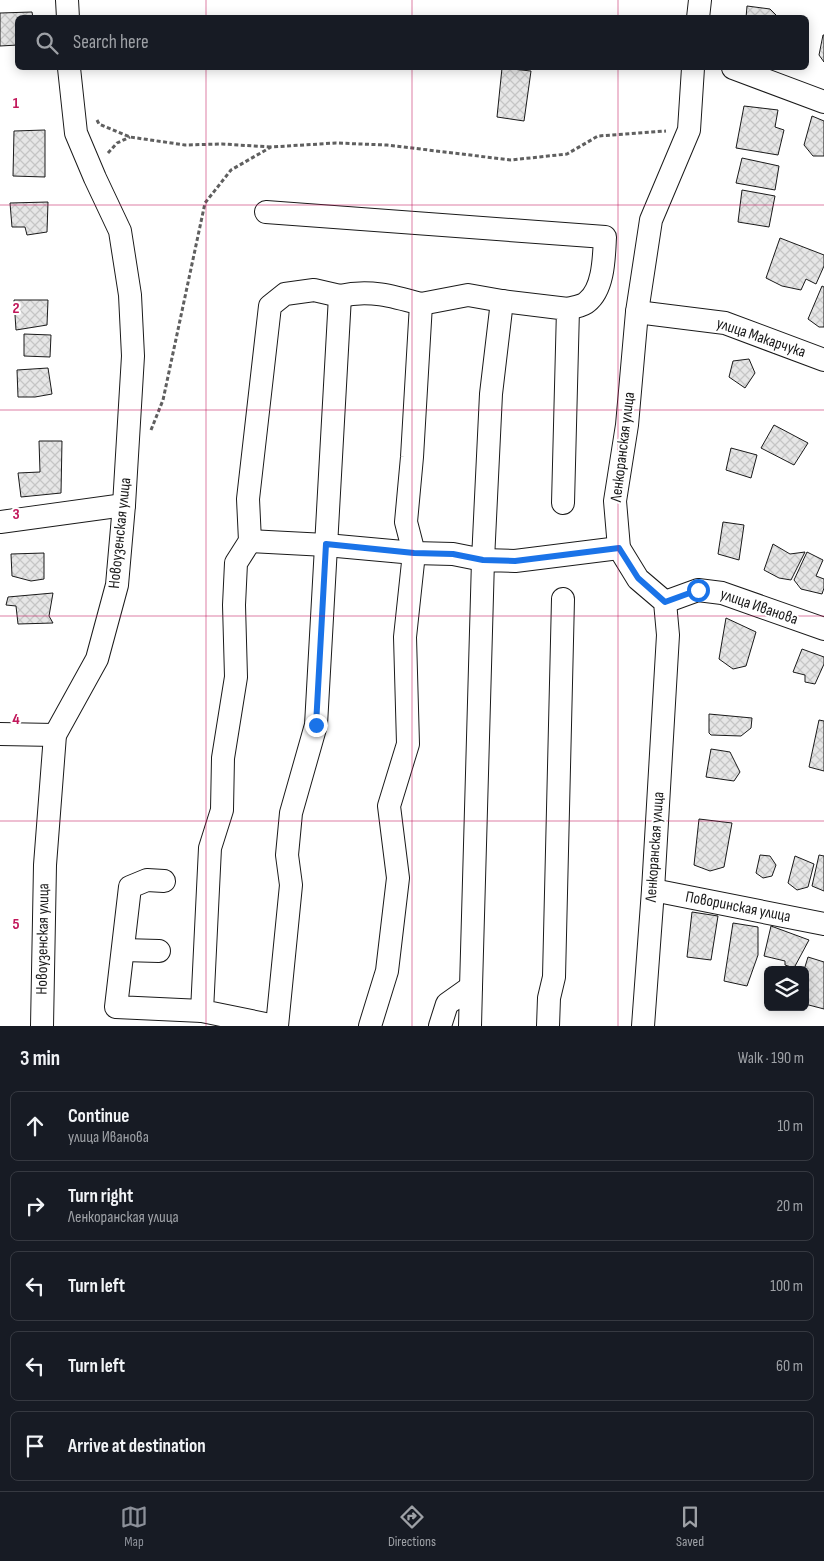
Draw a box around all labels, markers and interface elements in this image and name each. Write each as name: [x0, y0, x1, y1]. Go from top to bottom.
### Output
search box: [15, 15, 809, 70]
icon: search: [33, 29, 61, 57]
text: Search here: [73, 31, 149, 54]
text: 1: [13, 94, 20, 113]
text: 2: [12, 299, 20, 318]
street label: улица Макарчука: [714, 314, 808, 362]
street label: Ленкоранская улица: [607, 391, 639, 504]
street label: Новоузенская улица: [105, 477, 135, 589]
text: 3: [12, 505, 20, 524]
route start: [687, 579, 710, 602]
street label: улица Иванова: [718, 585, 800, 629]
text: 4: [12, 710, 20, 729]
route end: [305, 714, 328, 737]
street label: Ленкоранская улица: [642, 791, 668, 904]
street label: Новоузенская улица: [33, 883, 53, 995]
street label: Поворинская улица: [684, 888, 792, 926]
text: 5: [12, 915, 20, 934]
map controls: [764, 966, 809, 1011]
button: layers: [764, 966, 809, 1011]
text: 3 min: [20, 1046, 60, 1071]
text: Walk · 190 m: [738, 1049, 804, 1068]
text: Continue: [68, 1105, 129, 1128]
icon: ahead: [21, 1112, 49, 1140]
text: 10 m: [777, 1117, 803, 1136]
text: улица Иванова: [68, 1128, 149, 1147]
text: Turn right: [68, 1185, 133, 1208]
icon: right: [21, 1192, 49, 1220]
text: 20 m: [776, 1197, 803, 1216]
text: Ленкоранская улица: [68, 1208, 179, 1227]
icon: left: [21, 1272, 49, 1300]
text: Turn left: [68, 1275, 125, 1298]
text: 100 m: [770, 1277, 803, 1296]
icon: left: [21, 1352, 49, 1380]
text: Turn left: [68, 1355, 125, 1378]
text: 60 m: [776, 1357, 803, 1376]
icon: arrive: [21, 1432, 49, 1460]
text: Arrive at destination: [68, 1435, 206, 1458]
tab: Map: [120, 1503, 148, 1550]
tab: Directions: [388, 1503, 436, 1550]
tab: Saved: [676, 1503, 704, 1550]

